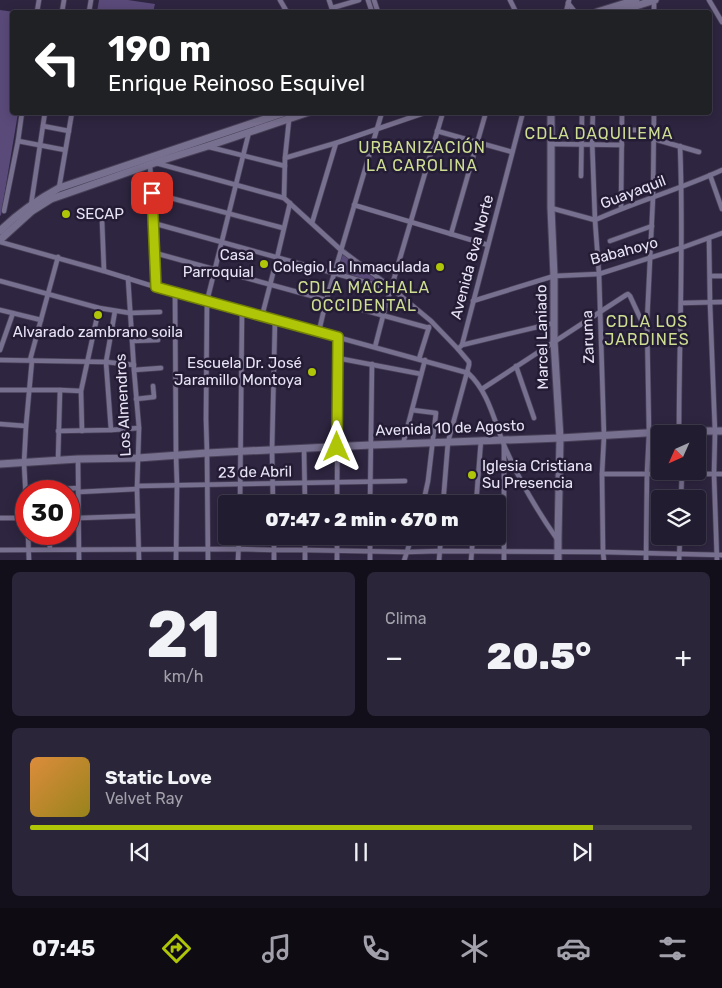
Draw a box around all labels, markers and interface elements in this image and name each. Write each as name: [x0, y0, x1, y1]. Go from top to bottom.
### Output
text: 190 m: [108, 28, 211, 70]
icon: left: [25, 30, 90, 95]
text: Enrique Reinoso Esquivel: [108, 70, 365, 97]
district label: CDLA DAQUILEMA: [525, 124, 673, 143]
district label: URBANIZACIÓN LA CAROLINA: [358, 137, 486, 175]
street label: Guayaquil: [598, 171, 668, 213]
pin: [131, 172, 173, 214]
icon: arrive: [138, 179, 166, 207]
street label: Avenida 8va Norte: [447, 193, 497, 321]
place label: SECAP: [76, 205, 124, 223]
marker: SECAP: [60, 208, 72, 220]
street label: Babahoyo: [588, 233, 660, 269]
place label: Casa Parroquial: [183, 246, 254, 281]
marker: Casa Parroquial: [258, 258, 270, 270]
place label: Colegio La Inmaculada: [273, 258, 430, 276]
marker: Colegio La Inmaculada: [434, 261, 446, 273]
district label: CDLA MACHALA OCCIDENTAL: [298, 278, 430, 315]
street label: Marcel Laniado: [532, 284, 552, 390]
marker: Alvarado zambrano soila: [92, 309, 104, 321]
street label: Zaruma: [578, 310, 598, 364]
district label: CDLA LOS JARDINES: [604, 312, 690, 349]
place label: Alvarado zambrano soila: [13, 323, 183, 341]
street label: Los Almendros: [111, 353, 135, 457]
place label: Escuela Dr. José Jaramillo Montoya: [174, 354, 302, 389]
marker: Escuela Dr. José Jaramillo Montoya: [306, 366, 318, 378]
street label: Avenida 10 de Agosto: [375, 416, 525, 440]
position arrow: [310, 420, 362, 472]
north arrow: [651, 425, 706, 480]
map controls: [651, 425, 706, 545]
place label: Iglesia Cristiana Su Presencia: [482, 457, 592, 492]
street label: 23 de Abril: [218, 462, 292, 482]
marker: Iglesia Cristiana Su Presencia: [466, 469, 478, 481]
speed limit sign: 30: [15, 480, 80, 545]
button: layers: [651, 490, 706, 545]
text: 07:47 · 2 min · 670 m: [265, 508, 459, 531]
text: 21: [146, 596, 221, 673]
text: Clima: [385, 609, 426, 628]
text: 20.5°: [486, 633, 591, 679]
text: −: [385, 641, 403, 674]
text: +: [675, 641, 692, 674]
text: km/h: [164, 667, 203, 686]
text: Static Love: [105, 766, 212, 789]
text: Velvet Ray: [105, 789, 183, 808]
icon: previous: [126, 838, 154, 866]
icon: pause: [347, 838, 375, 866]
icon: next: [568, 838, 596, 866]
icon: directions: [159, 931, 194, 966]
icon: music: [259, 931, 294, 966]
icon: phone: [358, 931, 393, 966]
icon: climate: [457, 931, 492, 966]
icon: car: [556, 931, 591, 966]
icon: filters: [655, 931, 690, 966]
text: 07:45: [32, 935, 95, 962]

